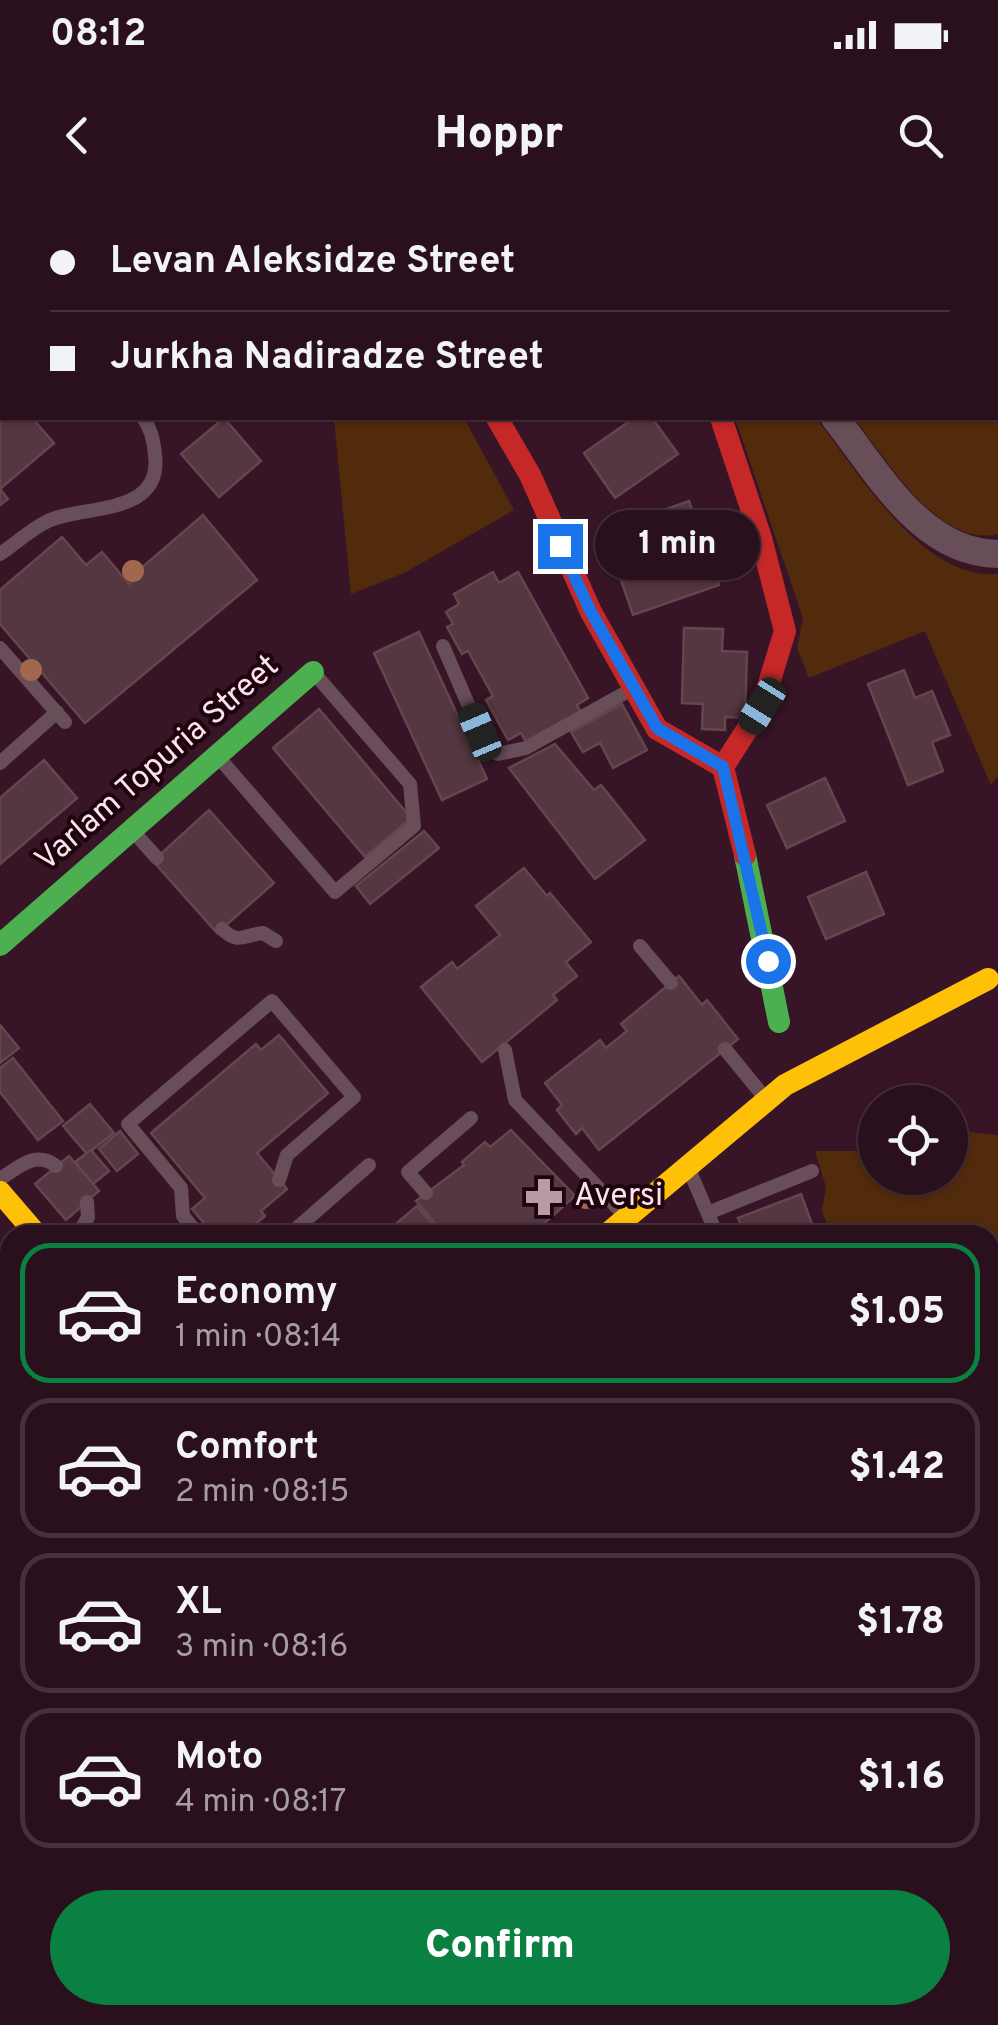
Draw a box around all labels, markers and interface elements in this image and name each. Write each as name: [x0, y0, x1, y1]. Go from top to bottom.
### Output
text: 08:12: [50, 11, 147, 60]
text: Hoppr: [435, 107, 563, 164]
icon: back: [50, 108, 105, 163]
icon: search: [893, 108, 948, 163]
text: Levan Aleksidze Street: [110, 238, 515, 287]
text: Jurkha Nadiradze Street: [110, 334, 544, 383]
callout: 1 min: [595, 511, 760, 581]
route end: [538, 524, 583, 569]
text: 1 min: [638, 525, 717, 565]
street label: Varlam Topuria Street: [28, 647, 288, 881]
car: [733, 673, 791, 739]
car: [454, 699, 506, 765]
route start: [746, 939, 791, 984]
map controls: [858, 1085, 968, 1195]
button: locate: [858, 1085, 968, 1195]
pharmacy icon: Aversi: [523, 1176, 565, 1218]
place label: Aversi: [574, 1177, 663, 1217]
icon: car: [55, 1268, 145, 1358]
text: Economy: [175, 1269, 337, 1318]
text: $1.05: [848, 1289, 945, 1338]
text: 1 min · 08:14: [175, 1318, 341, 1358]
icon: car: [55, 1423, 145, 1513]
text: Comfort: [175, 1424, 319, 1473]
text: $1.42: [849, 1444, 945, 1493]
text: 2 min · 08:15: [175, 1473, 350, 1513]
icon: car: [55, 1578, 145, 1668]
text: XL: [175, 1579, 222, 1628]
text: $1.78: [856, 1599, 945, 1648]
text: 3 min · 08:16: [175, 1628, 348, 1668]
icon: car: [55, 1733, 145, 1823]
text: Moto: [175, 1734, 263, 1783]
text: $1.16: [857, 1754, 945, 1803]
text: 4 min · 08:17: [175, 1783, 347, 1823]
button: Confirm: [50, 1890, 950, 2005]

